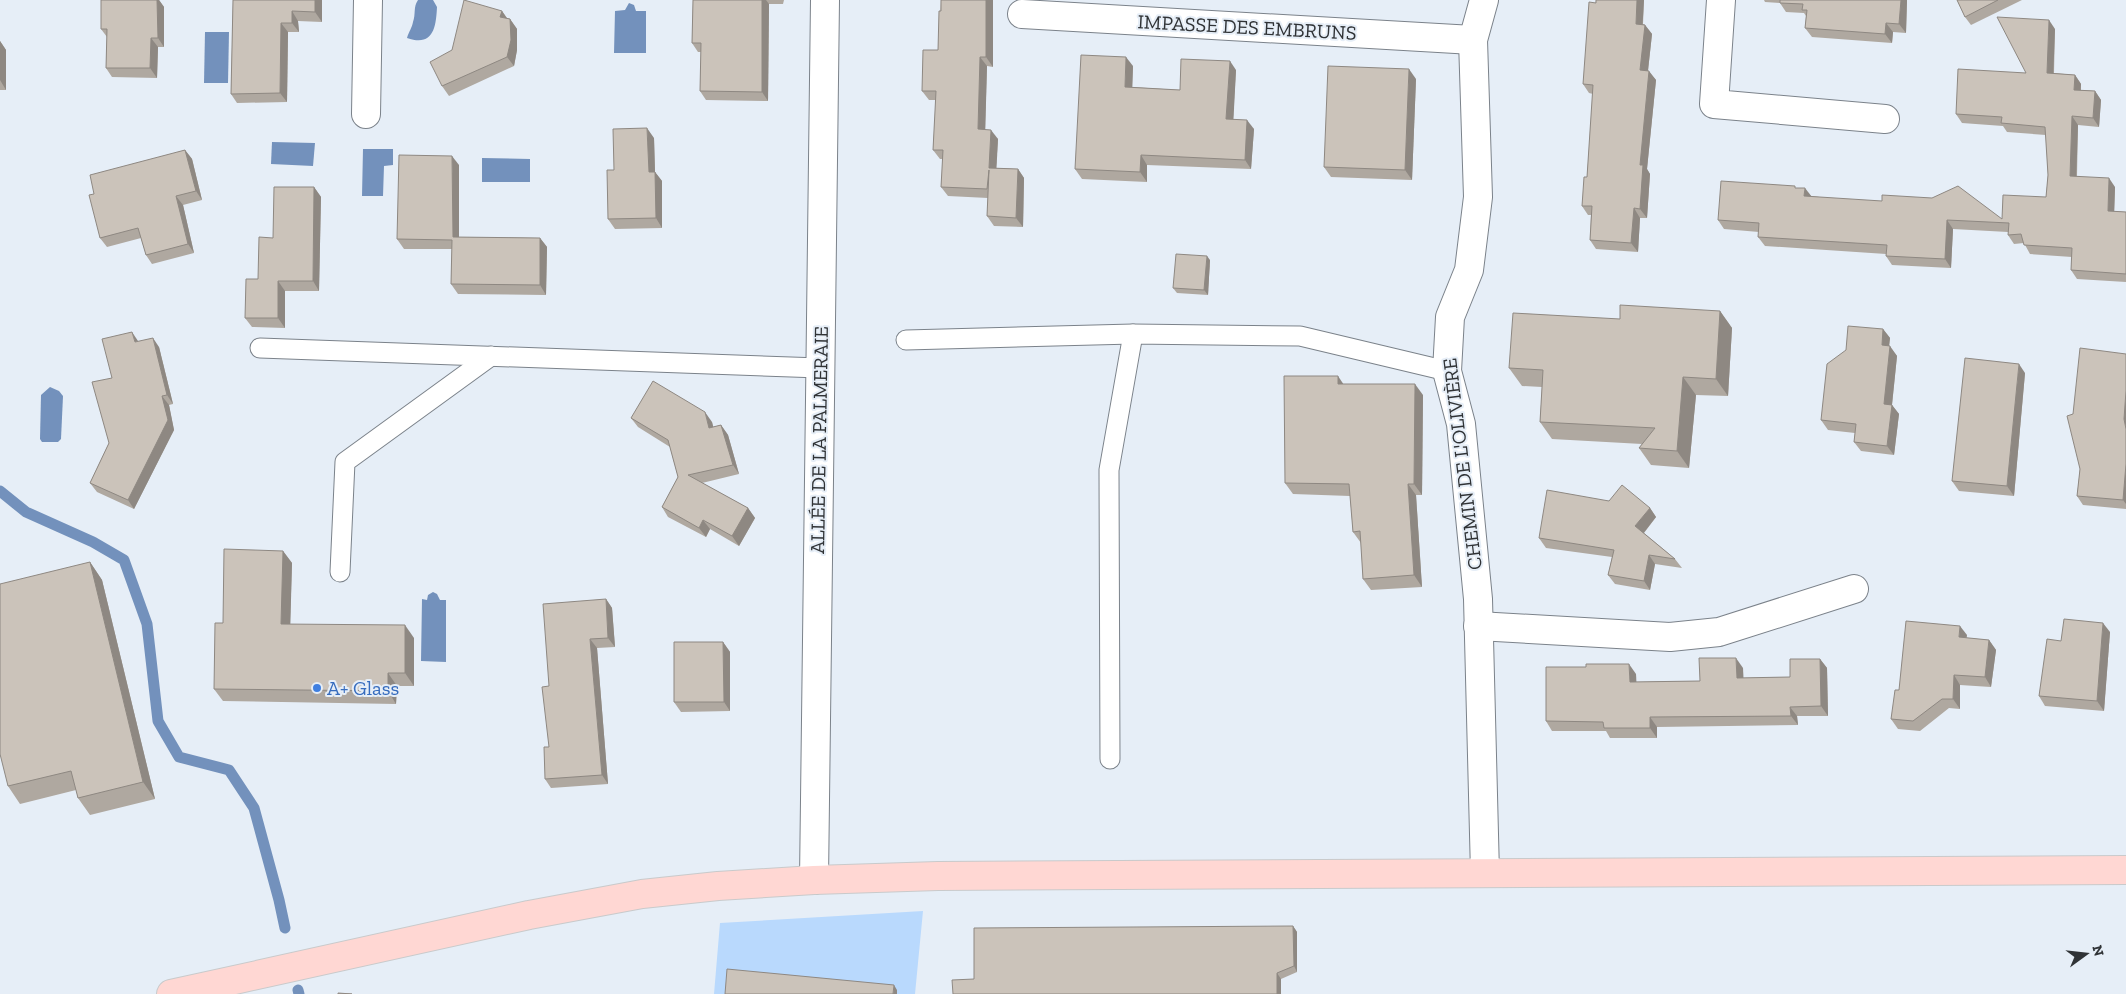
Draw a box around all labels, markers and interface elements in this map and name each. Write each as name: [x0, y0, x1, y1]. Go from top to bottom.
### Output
street label: IMPASSE DES EMBRUNS: [1137, 9, 1357, 45]
street label: ALLÉE DE LA PALMERAIE: [805, 326, 833, 554]
street label: CHEMIN DE L'OLIVIÈRE: [1437, 357, 1487, 571]
place label: A+ Glass: [327, 676, 399, 700]
marker: A+ Glass: [311, 682, 323, 694]
north arrow: [2061, 929, 2111, 979]
text: N: [2088, 943, 2108, 958]

